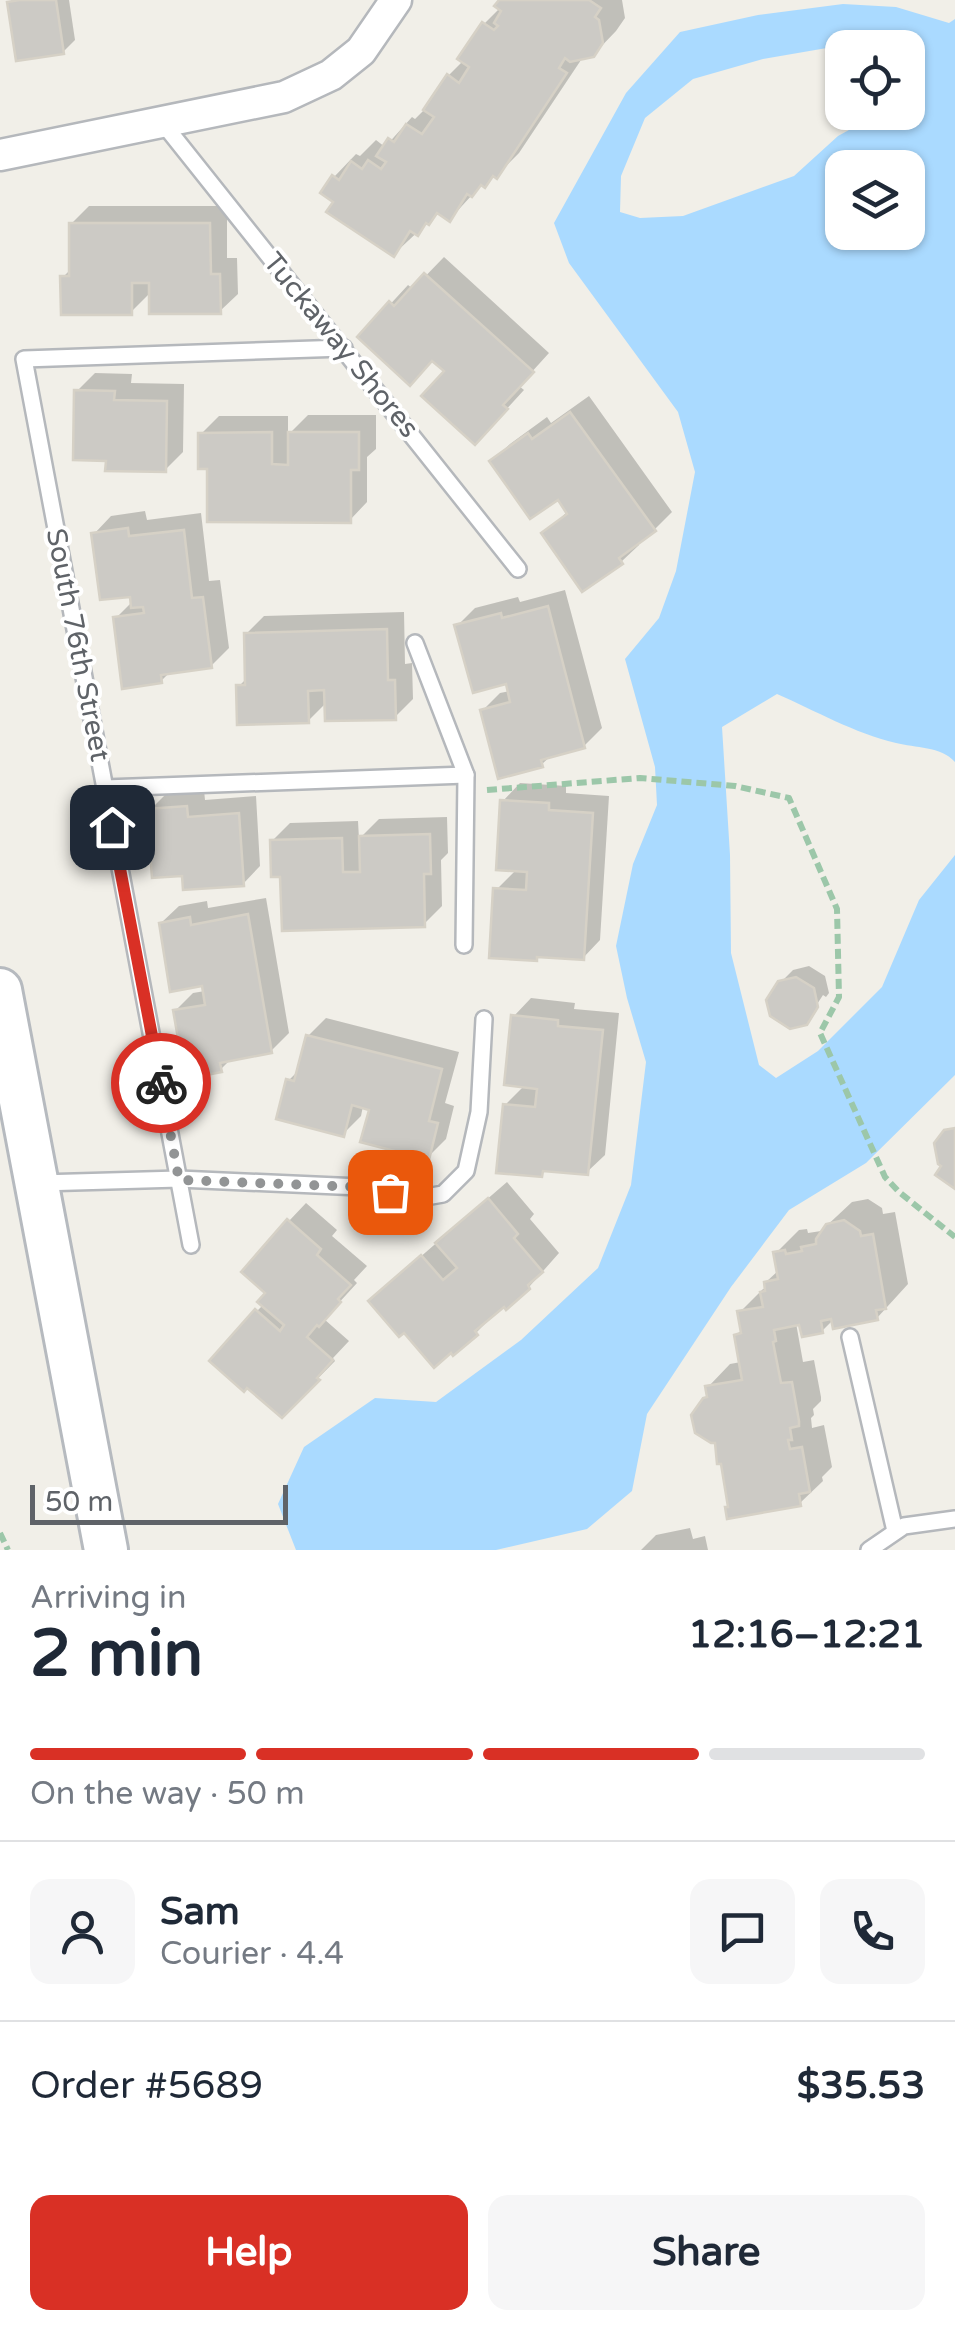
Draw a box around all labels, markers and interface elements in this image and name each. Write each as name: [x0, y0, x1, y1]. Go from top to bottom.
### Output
map controls: [825, 30, 925, 250]
button: locate: [825, 30, 925, 130]
button: layers: [825, 150, 925, 250]
street label: Tuckaway Shores: [256, 246, 426, 444]
street label: South 76th Street: [39, 526, 117, 765]
pin: [70, 785, 155, 870]
icon: home: [85, 800, 140, 855]
courier: [111, 1033, 211, 1133]
icon: bike: [134, 1056, 189, 1111]
pin: [348, 1150, 433, 1235]
icon: bag: [363, 1165, 418, 1220]
scale bar: [30, 1480, 288, 1524]
text: 50 m: [45, 1485, 113, 1519]
text: Arriving in: [30, 1579, 187, 1617]
text: 12:16–12:21: [688, 1612, 925, 1658]
text: 2 min: [30, 1615, 203, 1694]
text: On the way · 50 m: [30, 1775, 305, 1813]
button: person: [30, 1879, 135, 1984]
button: chat: [690, 1879, 795, 1984]
button: phone: [820, 1879, 925, 1984]
text: Sam: [160, 1889, 240, 1935]
text: Courier · 4.4: [160, 1935, 344, 1973]
text: Order #5689: [30, 2063, 263, 2109]
text: $35.53: [797, 2063, 925, 2109]
button: Help: [30, 2195, 468, 2310]
button: Share: [488, 2195, 925, 2310]

